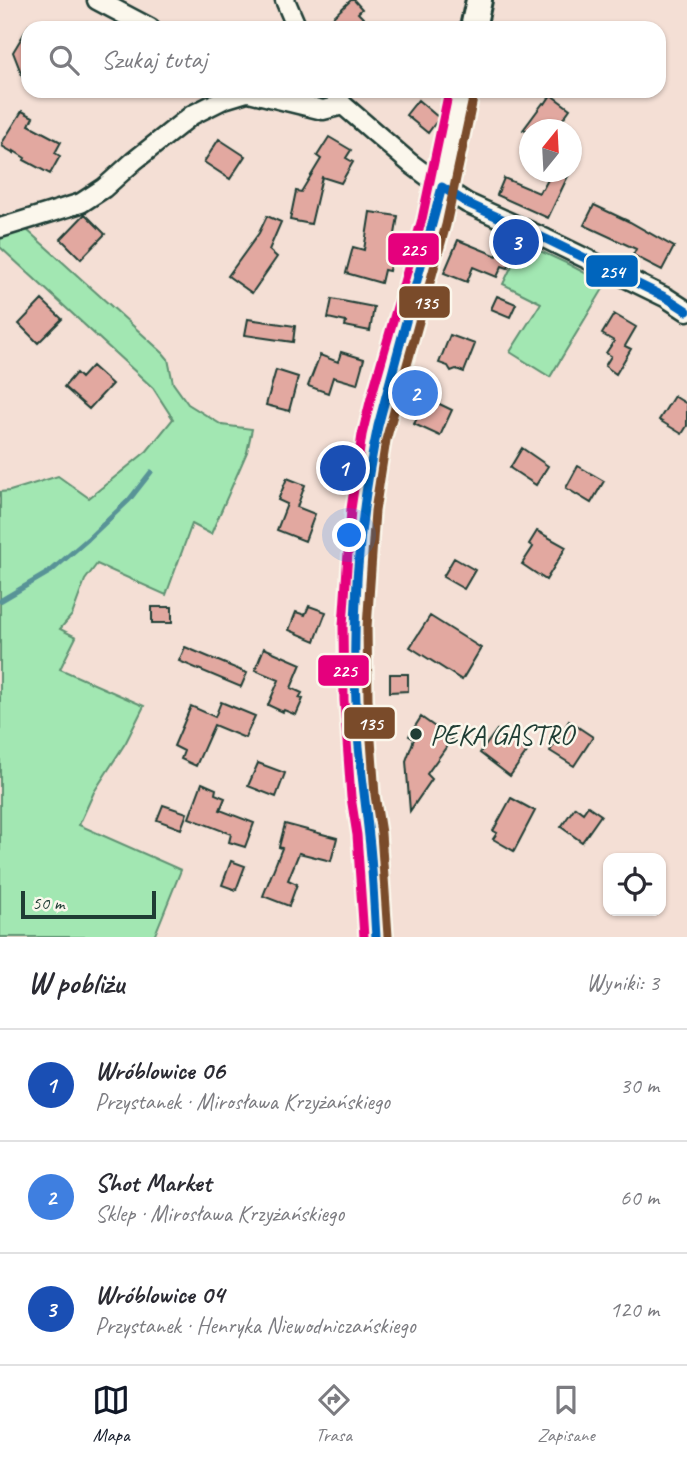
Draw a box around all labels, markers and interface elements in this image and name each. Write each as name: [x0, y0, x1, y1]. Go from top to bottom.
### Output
search box: [21, 21, 666, 98]
icon: search: [45, 41, 83, 79]
text: Szukaj tutaj: [101, 43, 207, 76]
north arrow: [519, 119, 582, 182]
pin: 3: [493, 216, 539, 268]
line badge: 225: [387, 232, 440, 266]
text: 225: [400, 238, 427, 262]
line badge: 254: [585, 254, 639, 288]
text: 254: [599, 260, 627, 284]
line badge: 135: [398, 285, 451, 319]
text: 135: [412, 291, 439, 315]
pin: 2: [392, 367, 438, 419]
pin: 1: [320, 442, 366, 494]
your location: [332, 518, 366, 552]
line badge: 225: [317, 654, 370, 687]
text: 225: [331, 659, 358, 683]
line badge: 135: [343, 706, 396, 740]
text: 135: [357, 712, 384, 736]
place label: PEKA GASTRO: [430, 717, 576, 752]
marker: PEKA GASTRO: [408, 726, 424, 742]
map controls: [603, 853, 666, 916]
button: locate: [603, 853, 666, 916]
scale bar: [21, 888, 156, 920]
text: 50 m: [32, 891, 64, 915]
text: W pobliżu: [28, 964, 124, 1002]
text: Wyniki: 3: [586, 968, 659, 997]
text: Wróblowice 06: [95, 1054, 225, 1087]
text: 1: [46, 1071, 56, 1100]
text: 30 m: [620, 1071, 659, 1100]
text: Przystanek · Mirosława Krzyżańskiego: [95, 1087, 390, 1116]
text: Shot Market: [95, 1166, 211, 1199]
text: 2: [46, 1183, 56, 1212]
text: 60 m: [620, 1183, 659, 1212]
text: Sklep · Mirosława Krzyżańskiego: [95, 1199, 344, 1228]
text: Wróblowice 04: [95, 1278, 224, 1311]
text: 3: [46, 1295, 56, 1324]
text: 120 m: [610, 1295, 659, 1324]
text: Przystanek · Henryka Niewodniczańskiego: [95, 1311, 416, 1340]
tab: Mapa: [92, 1381, 130, 1447]
tab: Trasa: [315, 1381, 353, 1447]
tab: Zapisane: [537, 1381, 595, 1447]

